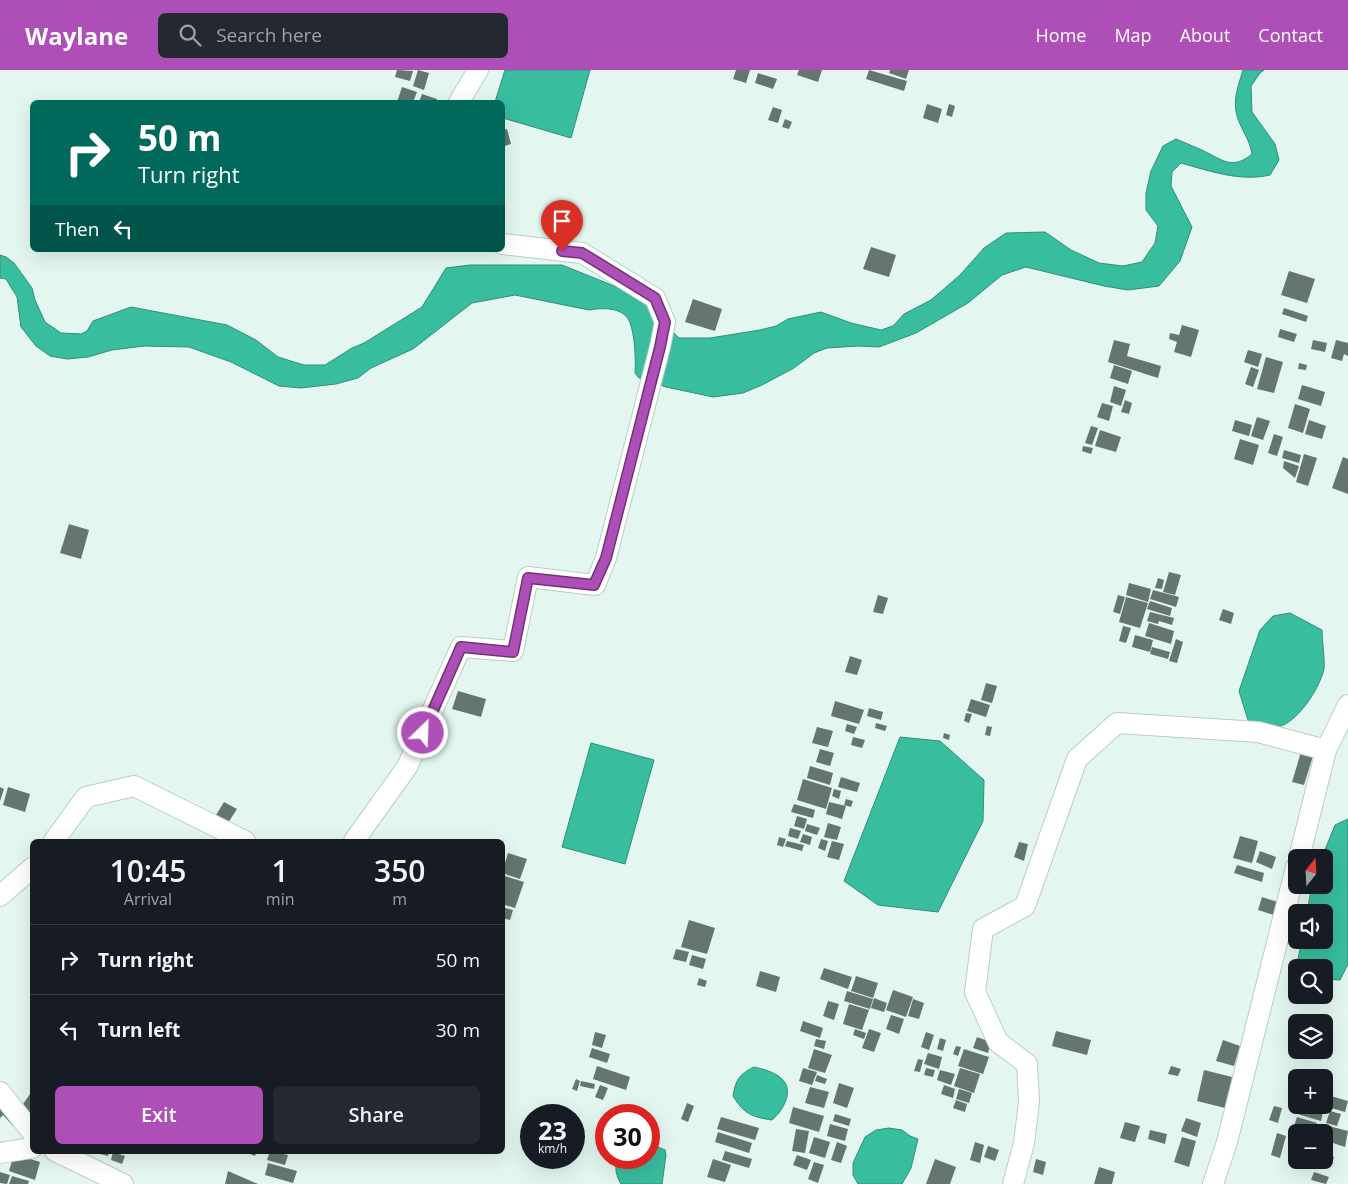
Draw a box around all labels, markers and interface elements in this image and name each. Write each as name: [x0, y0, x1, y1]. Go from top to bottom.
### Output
search box: [158, 13, 508, 58]
text: Waylane: [25, 19, 128, 52]
icon: search: [176, 21, 204, 49]
text: Search here: [216, 22, 322, 48]
text: Home: [1036, 23, 1086, 47]
text: Map: [1114, 23, 1152, 47]
text: About: [1180, 23, 1230, 47]
text: Contact: [1258, 23, 1323, 47]
text: 50 m: [138, 114, 221, 161]
icon: right: [55, 120, 120, 185]
text: Turn right: [138, 159, 240, 189]
pin: [541, 200, 583, 251]
icon: arrive: [548, 207, 576, 235]
icon: left: [109, 215, 137, 243]
text: Then: [55, 216, 99, 242]
position arrow: [396, 706, 448, 758]
north arrow: [1288, 849, 1332, 894]
map controls: [1288, 849, 1333, 1169]
text: 10:45: [110, 850, 186, 891]
text: 1: [272, 850, 289, 891]
text: 350: [374, 850, 425, 891]
text: Arrival: [124, 888, 172, 910]
text: min: [266, 888, 295, 910]
text: m: [392, 888, 407, 910]
button: sound: [1288, 904, 1333, 949]
icon: right: [55, 946, 83, 974]
text: Turn right: [98, 947, 193, 973]
text: 50 m: [436, 947, 480, 973]
button: search: [1288, 959, 1333, 1004]
button: layers: [1288, 1014, 1333, 1059]
icon: left: [55, 1016, 83, 1044]
text: Turn left: [98, 1017, 180, 1043]
text: 30 m: [436, 1017, 480, 1043]
button: +: [1288, 1069, 1333, 1114]
button: Exit: [55, 1086, 263, 1144]
button: Share: [273, 1086, 480, 1144]
speed limit sign: 30: [595, 1104, 660, 1169]
text: 23: [538, 1113, 567, 1147]
button: −: [1288, 1124, 1333, 1169]
text: km/h: [538, 1140, 567, 1157]

